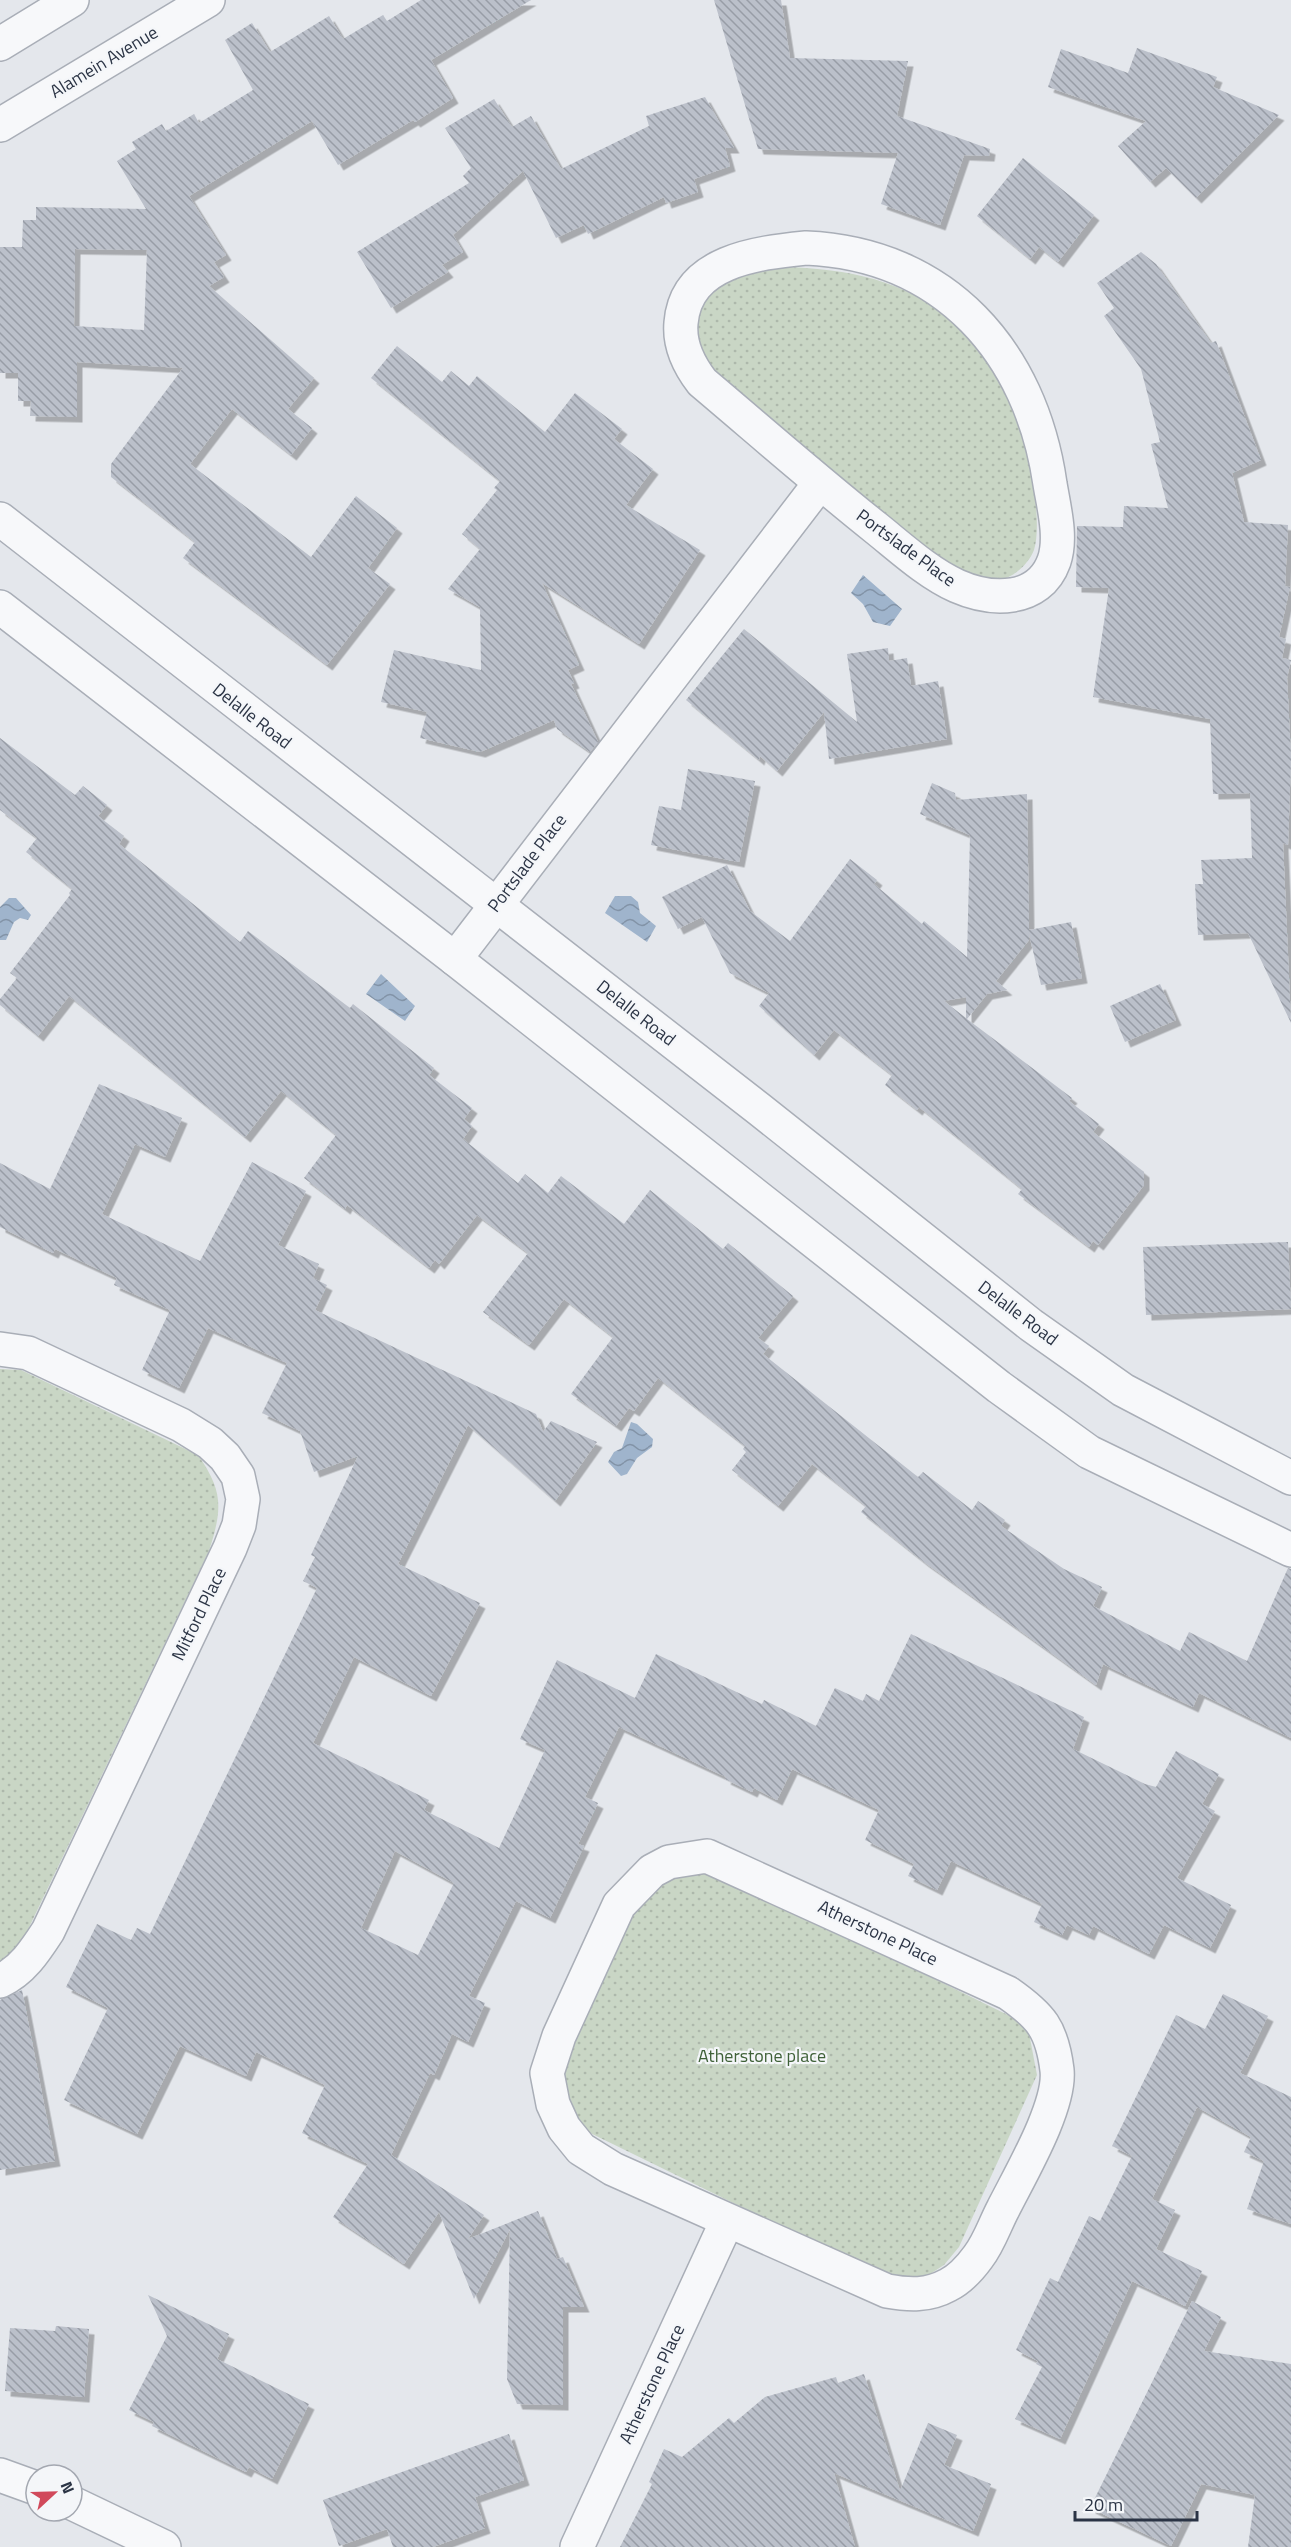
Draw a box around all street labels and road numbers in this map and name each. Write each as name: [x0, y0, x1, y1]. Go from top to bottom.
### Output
street label: Alamein Avenue: [45, 19, 163, 105]
street label: Portslade Place: [851, 502, 962, 593]
street label: Delalle Road: [207, 676, 298, 755]
street label: Portslade Place: [480, 808, 573, 918]
street label: Delalle Road: [591, 973, 682, 1052]
street label: Delalle Road: [973, 1273, 1064, 1352]
street label: Mitford Place: [164, 1563, 233, 1665]
street label: Atherstone Place: [814, 1893, 943, 1972]
street label: Atherstone Place: [612, 2319, 691, 2448]

